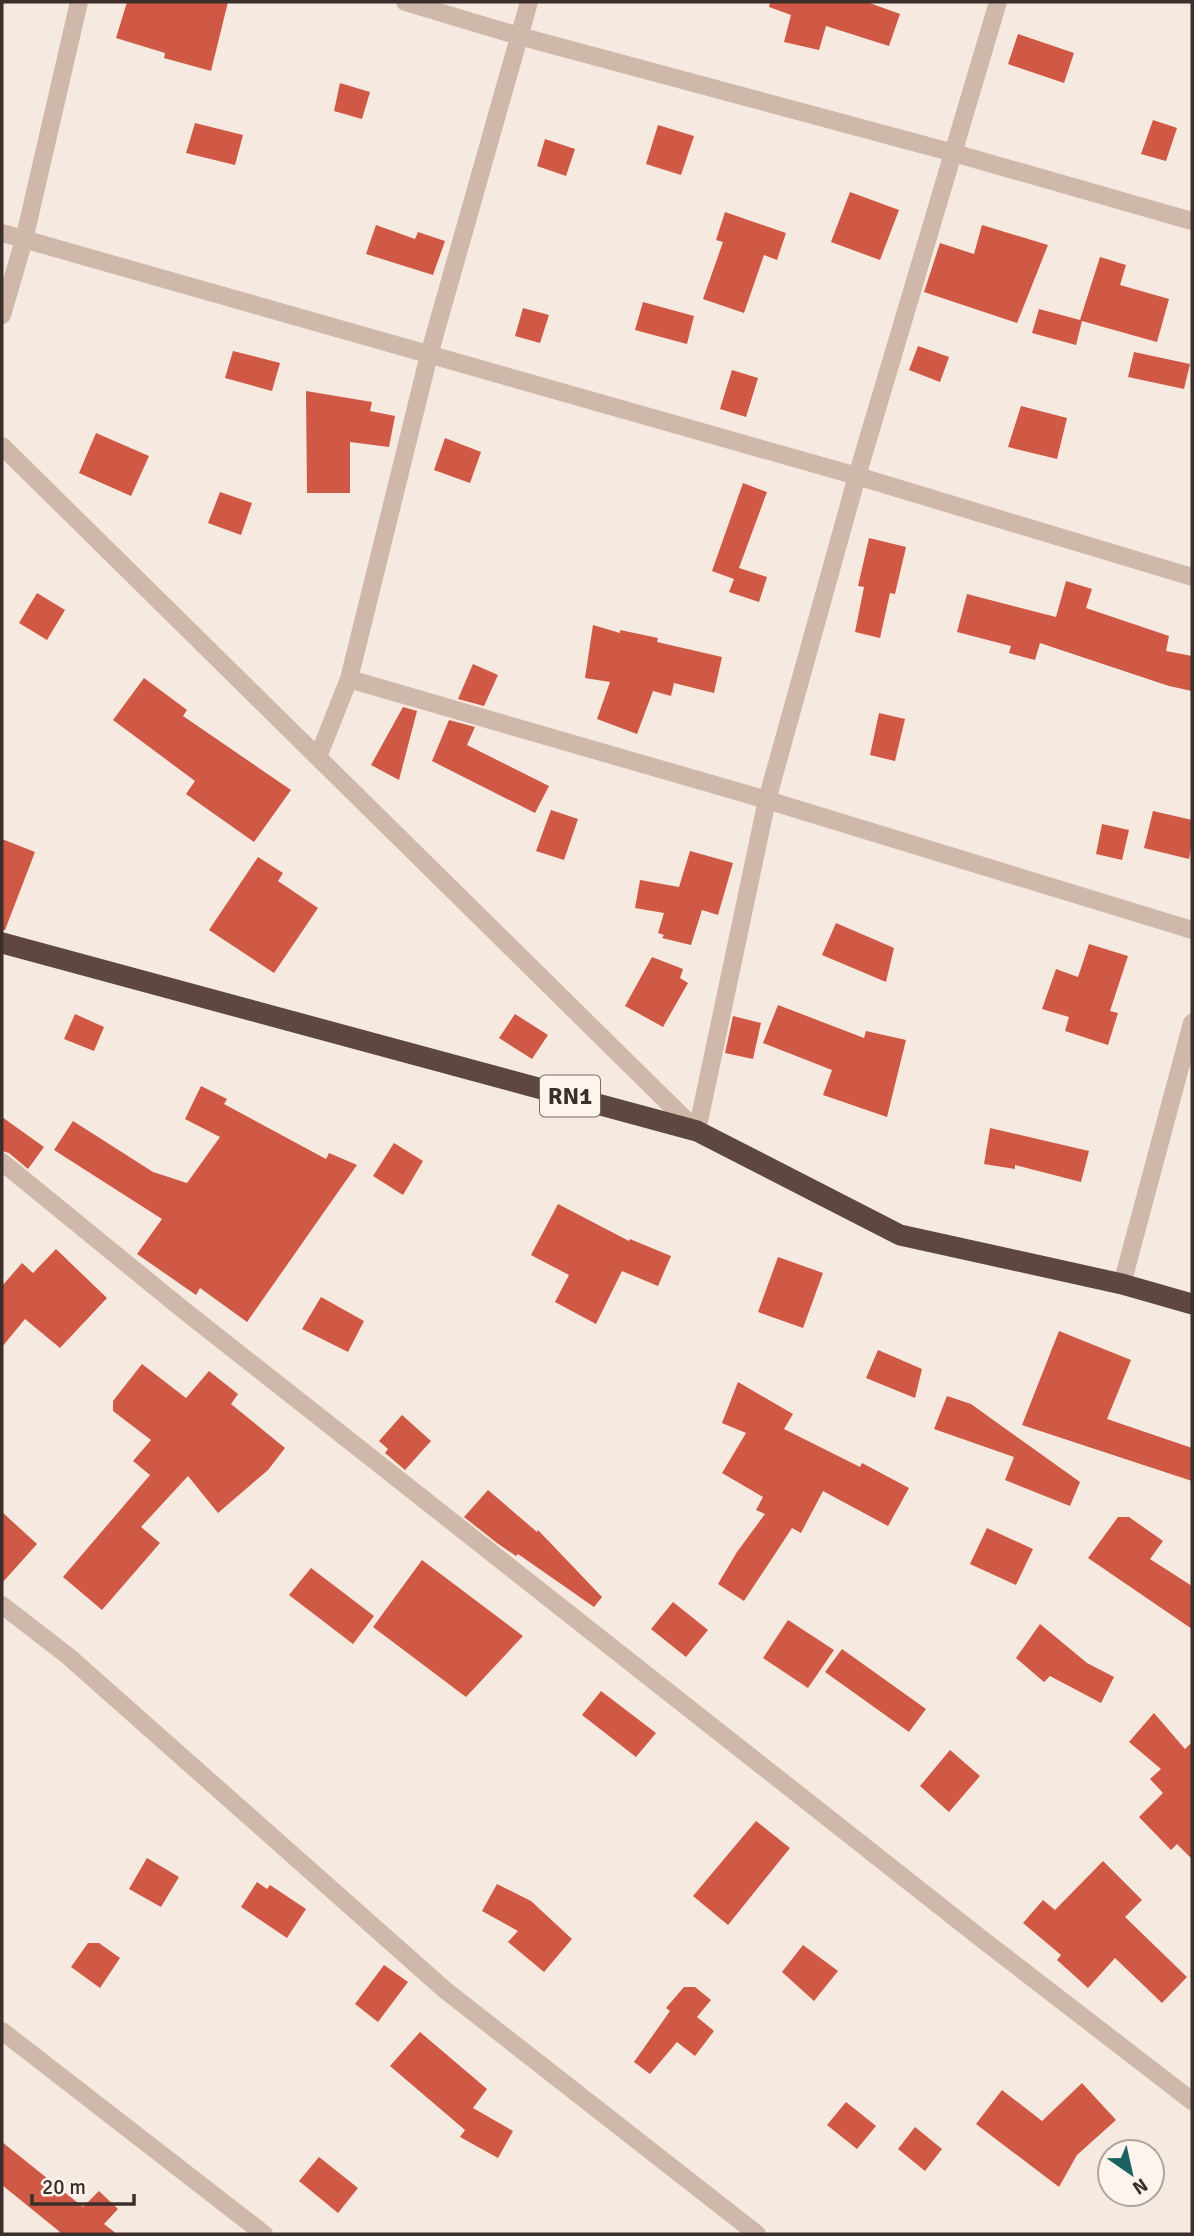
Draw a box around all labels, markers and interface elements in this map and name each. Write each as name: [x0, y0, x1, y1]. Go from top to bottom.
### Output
road number: RN1: [540, 1076, 600, 1116]
north arrow: [1096, 2138, 1166, 2208]
scale bar: [32, 2162, 133, 2206]
text: N: [1128, 2173, 1152, 2200]
text: 20 m: [42, 2174, 86, 2200]

